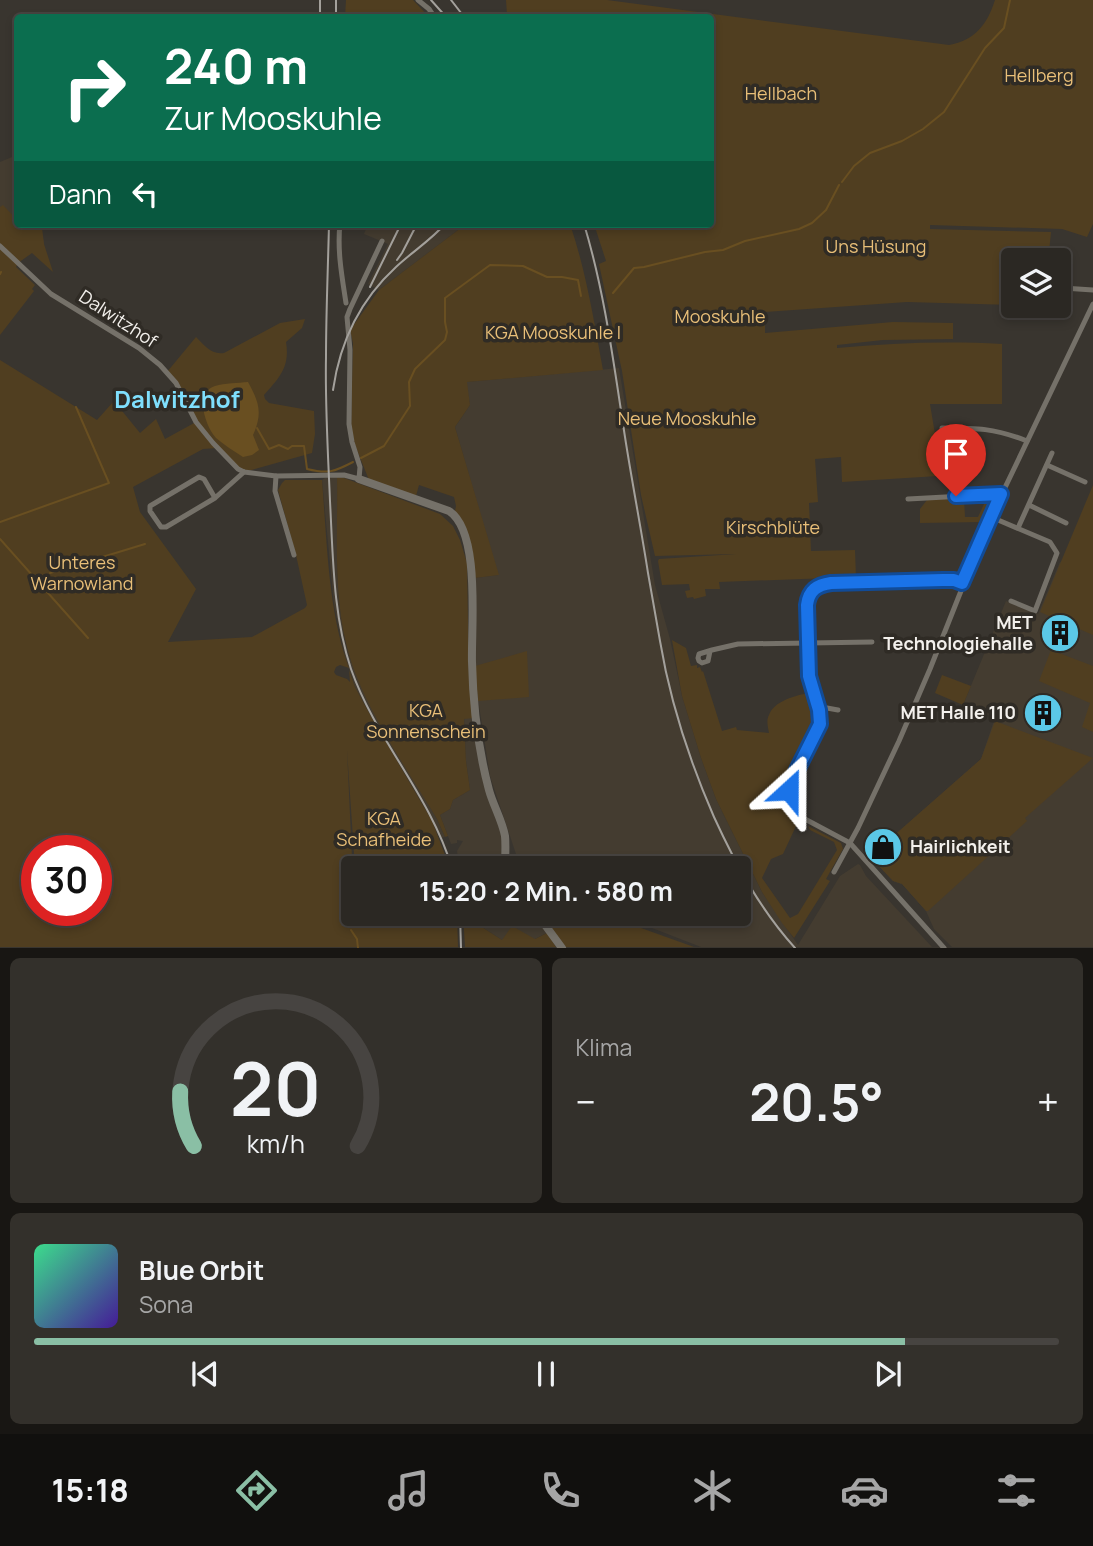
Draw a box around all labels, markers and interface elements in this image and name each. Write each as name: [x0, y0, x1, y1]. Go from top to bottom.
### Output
text: 240 m: [164, 32, 308, 99]
icon: right: [49, 42, 140, 133]
park label: Hellberg: [1004, 63, 1074, 87]
park label: Hellbach: [745, 81, 817, 105]
text: Zur Mooskuhle: [164, 96, 382, 140]
icon: left: [126, 175, 164, 213]
text: Dann: [49, 176, 112, 212]
park label: Uns Hüsung: [826, 234, 926, 258]
map controls: [1001, 248, 1071, 318]
button: layers: [1001, 248, 1071, 318]
street label: Dalwitzhof: [75, 284, 163, 353]
park label: Mooskuhle: [675, 304, 765, 328]
park label: KGA Mooskuhle I: [485, 320, 621, 344]
district label: Dalwitzhof: [114, 382, 240, 415]
park label: Neue Mooskuhle: [618, 406, 756, 430]
pin: [926, 424, 986, 496]
icon: arrive: [937, 435, 975, 473]
park label: Kirschblüte: [726, 515, 820, 539]
park label: Unteres Warnowland: [31, 550, 133, 595]
place label: MET Technologiehalle: [883, 610, 1033, 655]
building icon: MET Technologiehalle: [1039, 612, 1081, 654]
building icon: MET Halle 110: [1022, 692, 1064, 734]
park label: KGA Sonnenschein: [366, 698, 486, 743]
place label: MET Halle 110: [901, 700, 1016, 724]
position arrow: [752, 753, 826, 827]
park label: KGA Schafheide: [336, 806, 432, 851]
shop icon: Hairlichkeit: [862, 826, 904, 868]
place label: Hairlichkeit: [910, 834, 1011, 858]
speed limit sign: 30: [21, 835, 112, 926]
text: 15:20 · 2 Min. · 580 m: [419, 873, 673, 909]
text: Klima: [576, 1031, 632, 1063]
text: 20: [230, 1039, 321, 1139]
text: 20.5°: [749, 1066, 884, 1137]
text: −: [576, 1075, 596, 1127]
text: +: [1037, 1075, 1059, 1127]
text: km/h: [247, 1126, 305, 1161]
text: Blue Orbit: [139, 1252, 264, 1288]
text: Sona: [139, 1288, 193, 1320]
icon: previous: [186, 1355, 224, 1393]
icon: pause: [527, 1355, 565, 1393]
icon: next: [869, 1355, 907, 1393]
icon: directions: [232, 1466, 281, 1515]
icon: music: [384, 1466, 433, 1515]
icon: phone: [536, 1466, 585, 1515]
icon: climate: [688, 1466, 737, 1515]
icon: car: [840, 1466, 889, 1515]
icon: filters: [992, 1466, 1041, 1515]
text: 15:18: [52, 1468, 129, 1512]

